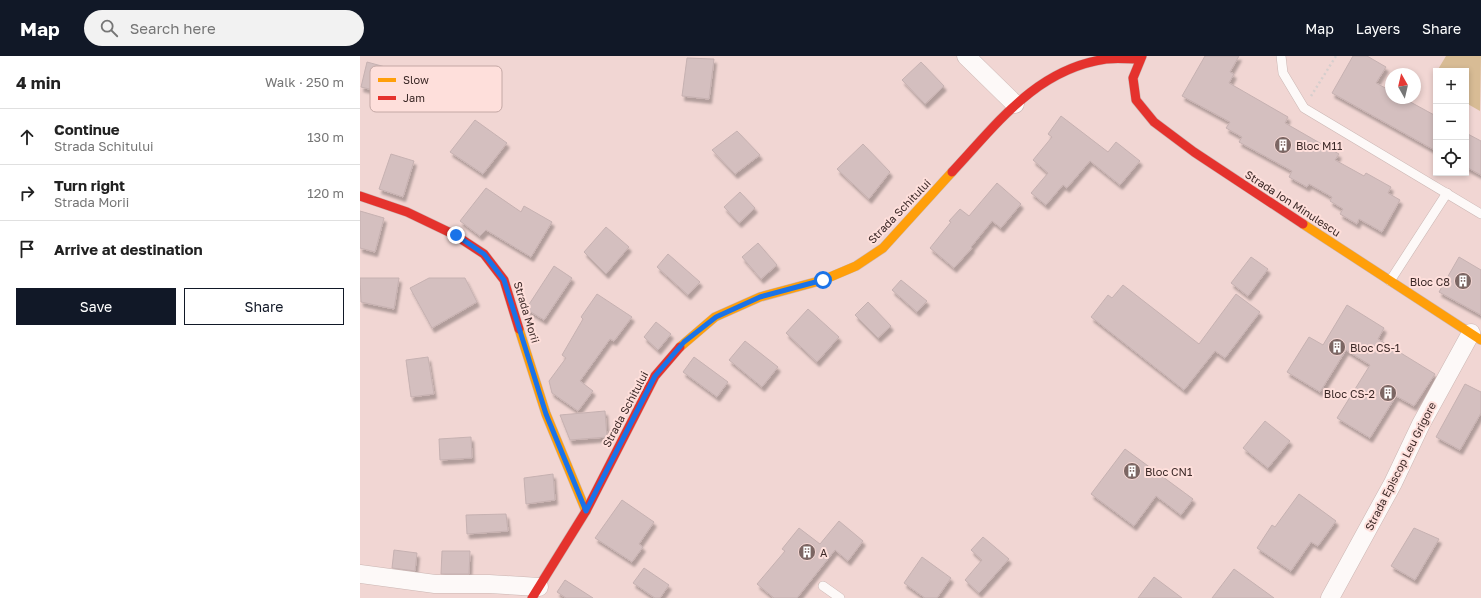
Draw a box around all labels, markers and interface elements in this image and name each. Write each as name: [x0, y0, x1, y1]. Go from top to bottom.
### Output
search box: [84, 10, 364, 46]
text: Map: [20, 17, 60, 40]
icon: search: [98, 17, 120, 39]
text: Search here: [130, 19, 216, 37]
text: Map: [1305, 20, 1334, 37]
text: Layers: [1356, 20, 1400, 37]
text: Share: [1422, 20, 1461, 37]
legend: [370, 66, 502, 112]
north arrow: [1385, 68, 1421, 104]
map controls: [1433, 68, 1469, 176]
button: +: [1433, 68, 1469, 104]
text: 4 min: [16, 72, 61, 93]
text: Slow: [403, 73, 429, 86]
text: Walk · 250 m: [265, 74, 344, 90]
text: Jam: [403, 91, 425, 104]
button: −: [1433, 104, 1469, 140]
text: Continue: [54, 120, 120, 138]
icon: ahead: [16, 126, 38, 148]
text: 130 m: [307, 129, 344, 145]
building icon: Bloc M11: [1273, 135, 1293, 155]
text: Strada Schitului: [54, 138, 154, 154]
place label: Bloc M11: [1296, 139, 1342, 152]
button: locate: [1433, 140, 1469, 176]
street label: Strada Ion Minulescu: [1243, 167, 1343, 239]
text: Turn right: [54, 176, 125, 194]
street label: Strada Schitului: [865, 176, 933, 246]
icon: right: [16, 182, 38, 204]
text: 120 m: [307, 185, 344, 201]
text: Strada Morii: [54, 194, 129, 210]
route end: [447, 226, 465, 244]
icon: arrive: [16, 238, 38, 260]
text: Arrive at destination: [54, 240, 203, 258]
route start: [814, 271, 832, 289]
building icon: Bloc C8: [1453, 271, 1473, 291]
place label: Bloc C8: [1410, 275, 1450, 288]
street label: Strada Morii: [511, 280, 543, 344]
button: Save: [16, 288, 176, 325]
button: Share: [184, 288, 344, 325]
building icon: Bloc CS-1: [1327, 337, 1347, 357]
place label: Bloc CS-1: [1350, 341, 1400, 354]
street label: Strada Schitului: [599, 369, 651, 449]
building icon: Bloc CS-2: [1378, 383, 1398, 403]
place label: Bloc CS-2: [1324, 387, 1375, 400]
street label: Strada Episcop Leu Grigore: [1362, 400, 1438, 532]
building icon: Bloc CN1: [1122, 461, 1142, 481]
place label: Bloc CN1: [1145, 465, 1192, 478]
building icon: A: [797, 542, 817, 562]
place label: A: [820, 546, 828, 559]

